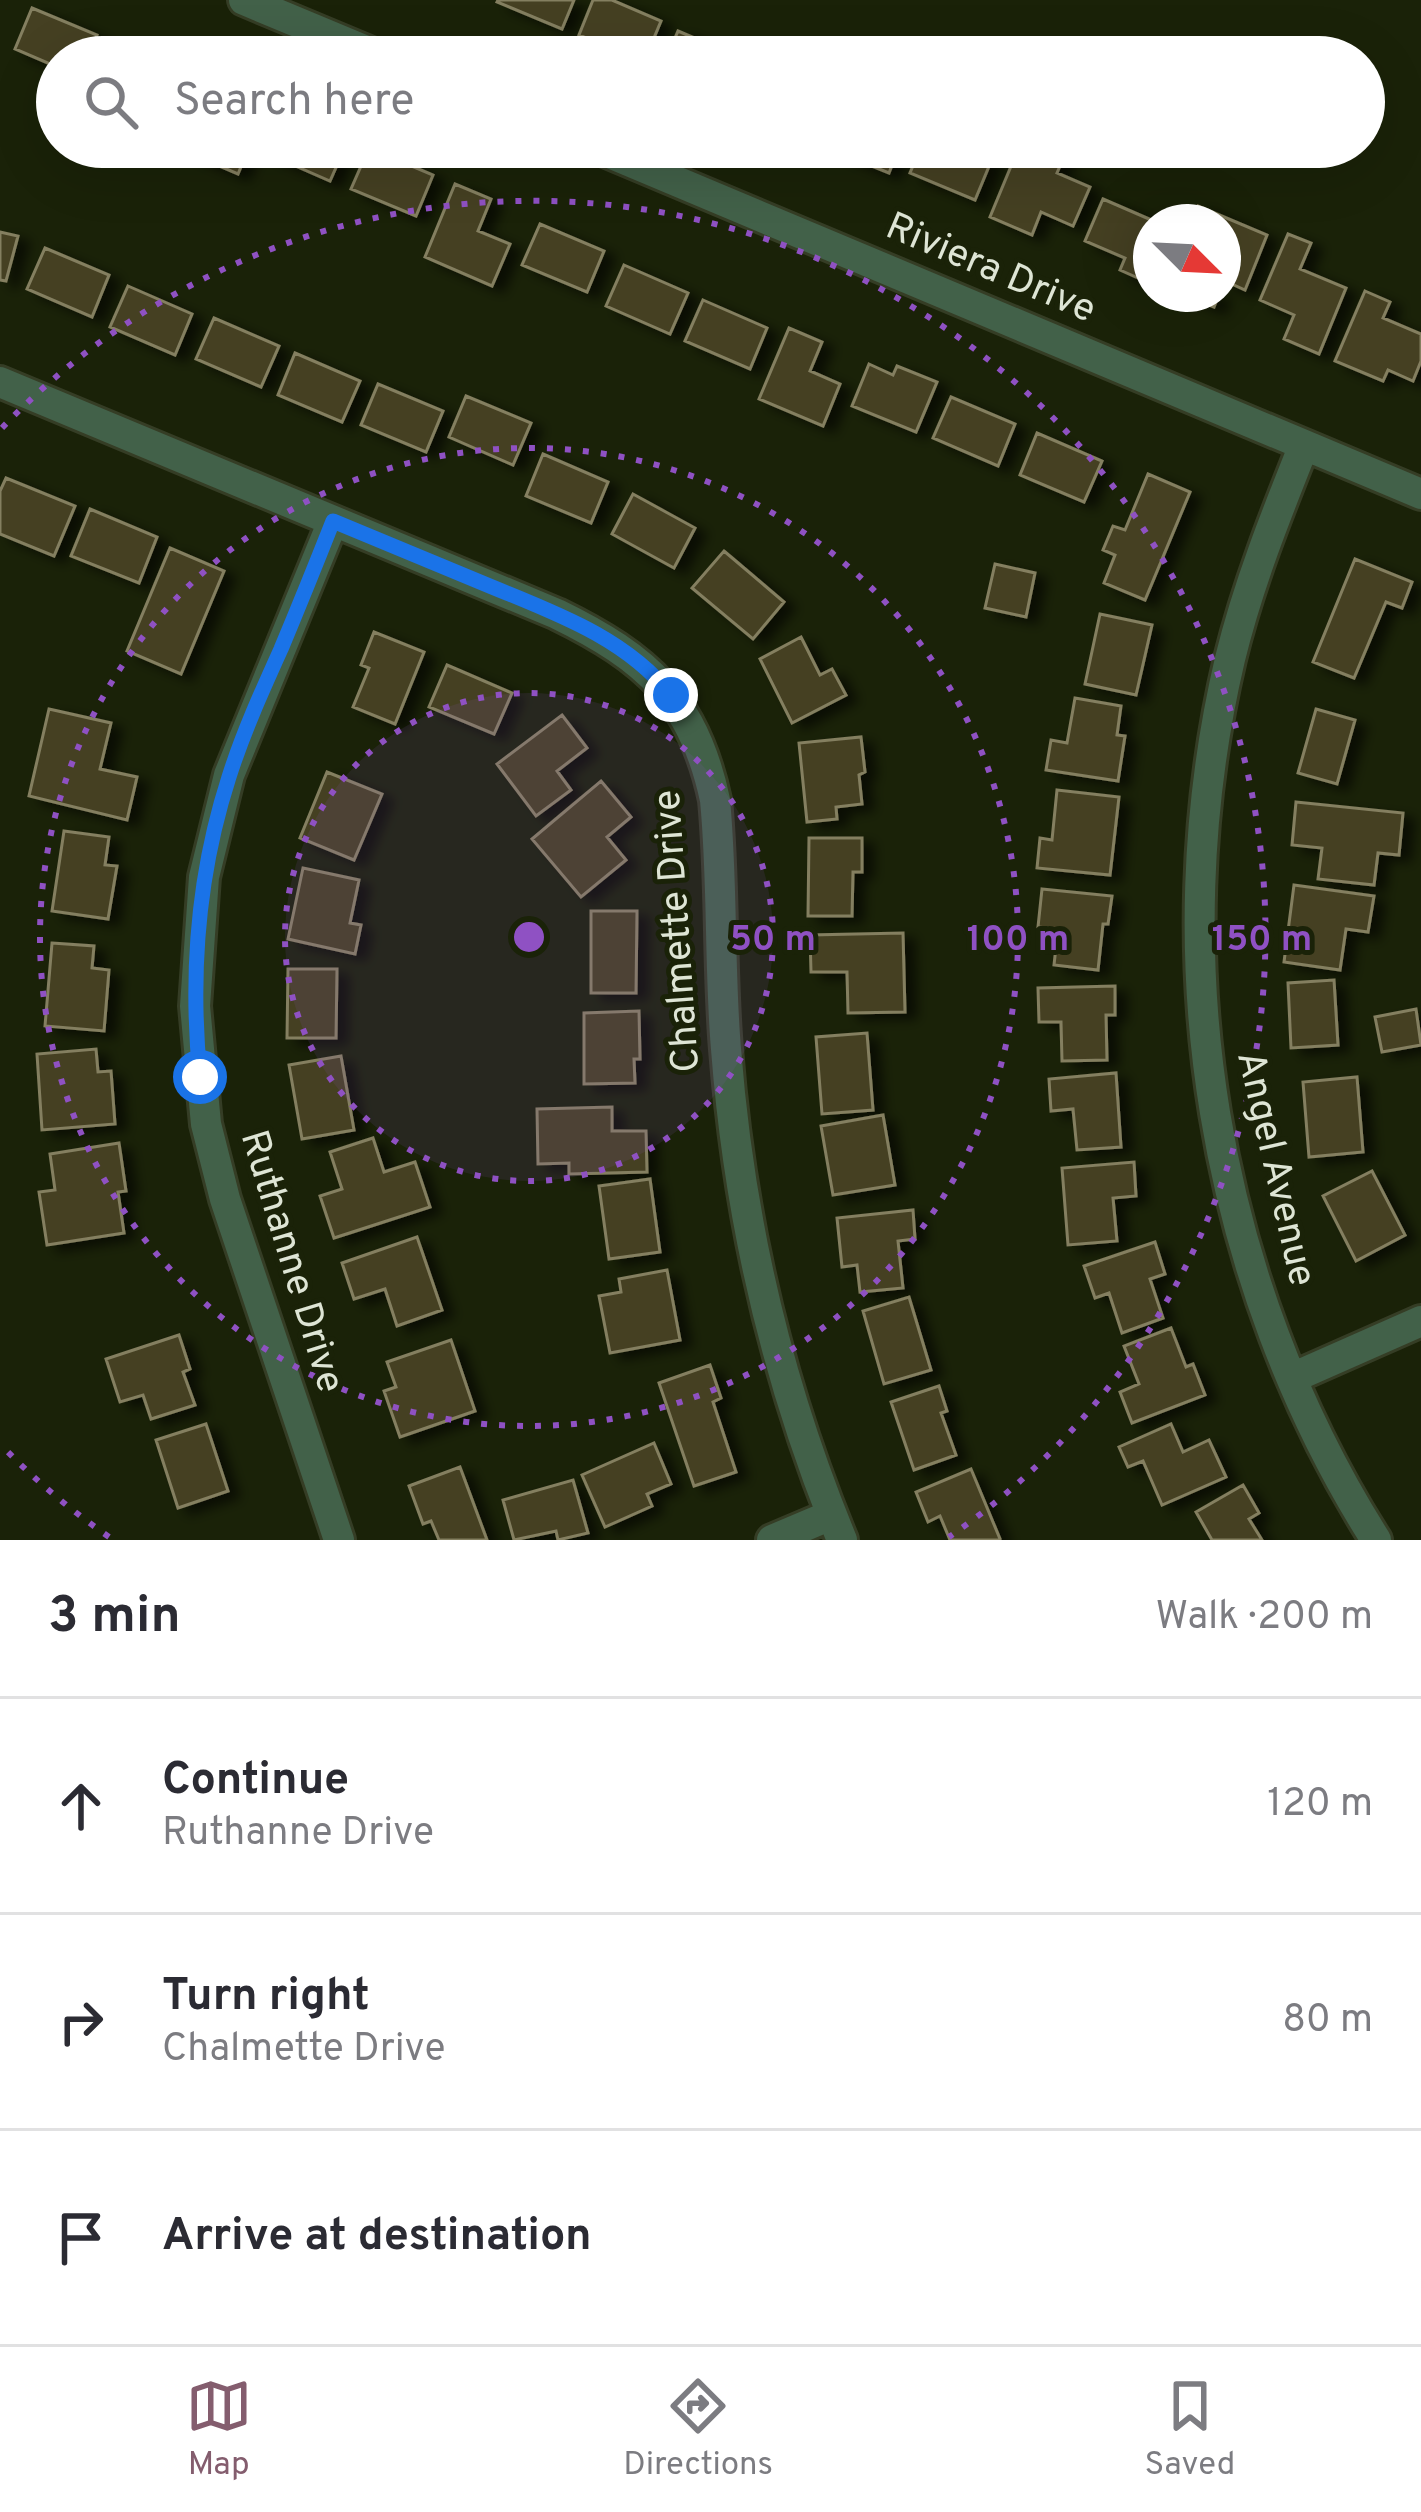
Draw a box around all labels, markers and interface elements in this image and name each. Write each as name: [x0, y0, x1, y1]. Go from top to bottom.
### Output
search box: [36, 36, 1385, 168]
icon: search: [78, 69, 144, 135]
text: Search here: [174, 74, 414, 131]
street label: Riviera Drive: [878, 204, 1102, 336]
north arrow: [1133, 204, 1241, 312]
route end: [644, 668, 698, 722]
street label: Chalmette Drive: [645, 788, 713, 1074]
centre of rings: [508, 916, 550, 958]
text: 50 m: [730, 918, 816, 964]
text: 100 m: [967, 918, 1069, 964]
text: 150 m: [1212, 918, 1312, 964]
street label: Angel Avenue: [1223, 1047, 1325, 1291]
route start: [173, 1050, 227, 1104]
street label: Ruthanne Drive: [227, 1125, 353, 1399]
text: 3 min: [48, 1586, 181, 1651]
text: Walk · 200 m: [1156, 1594, 1373, 1643]
text: Continue: [162, 1753, 349, 1810]
icon: ahead: [48, 1773, 114, 1839]
text: 120 m: [1267, 1781, 1373, 1830]
text: Ruthanne Drive: [162, 1810, 434, 1859]
text: Turn right: [162, 1969, 370, 2026]
icon: right: [48, 1989, 114, 2055]
text: 80 m: [1282, 1997, 1373, 2046]
text: Chalmette Drive: [162, 2026, 445, 2075]
icon: arrive: [48, 2205, 114, 2271]
text: Arrive at destination: [162, 2209, 592, 2266]
tab: Map: [186, 2373, 252, 2487]
tab: Directions: [623, 2373, 773, 2487]
tab: Saved: [1145, 2373, 1235, 2487]

